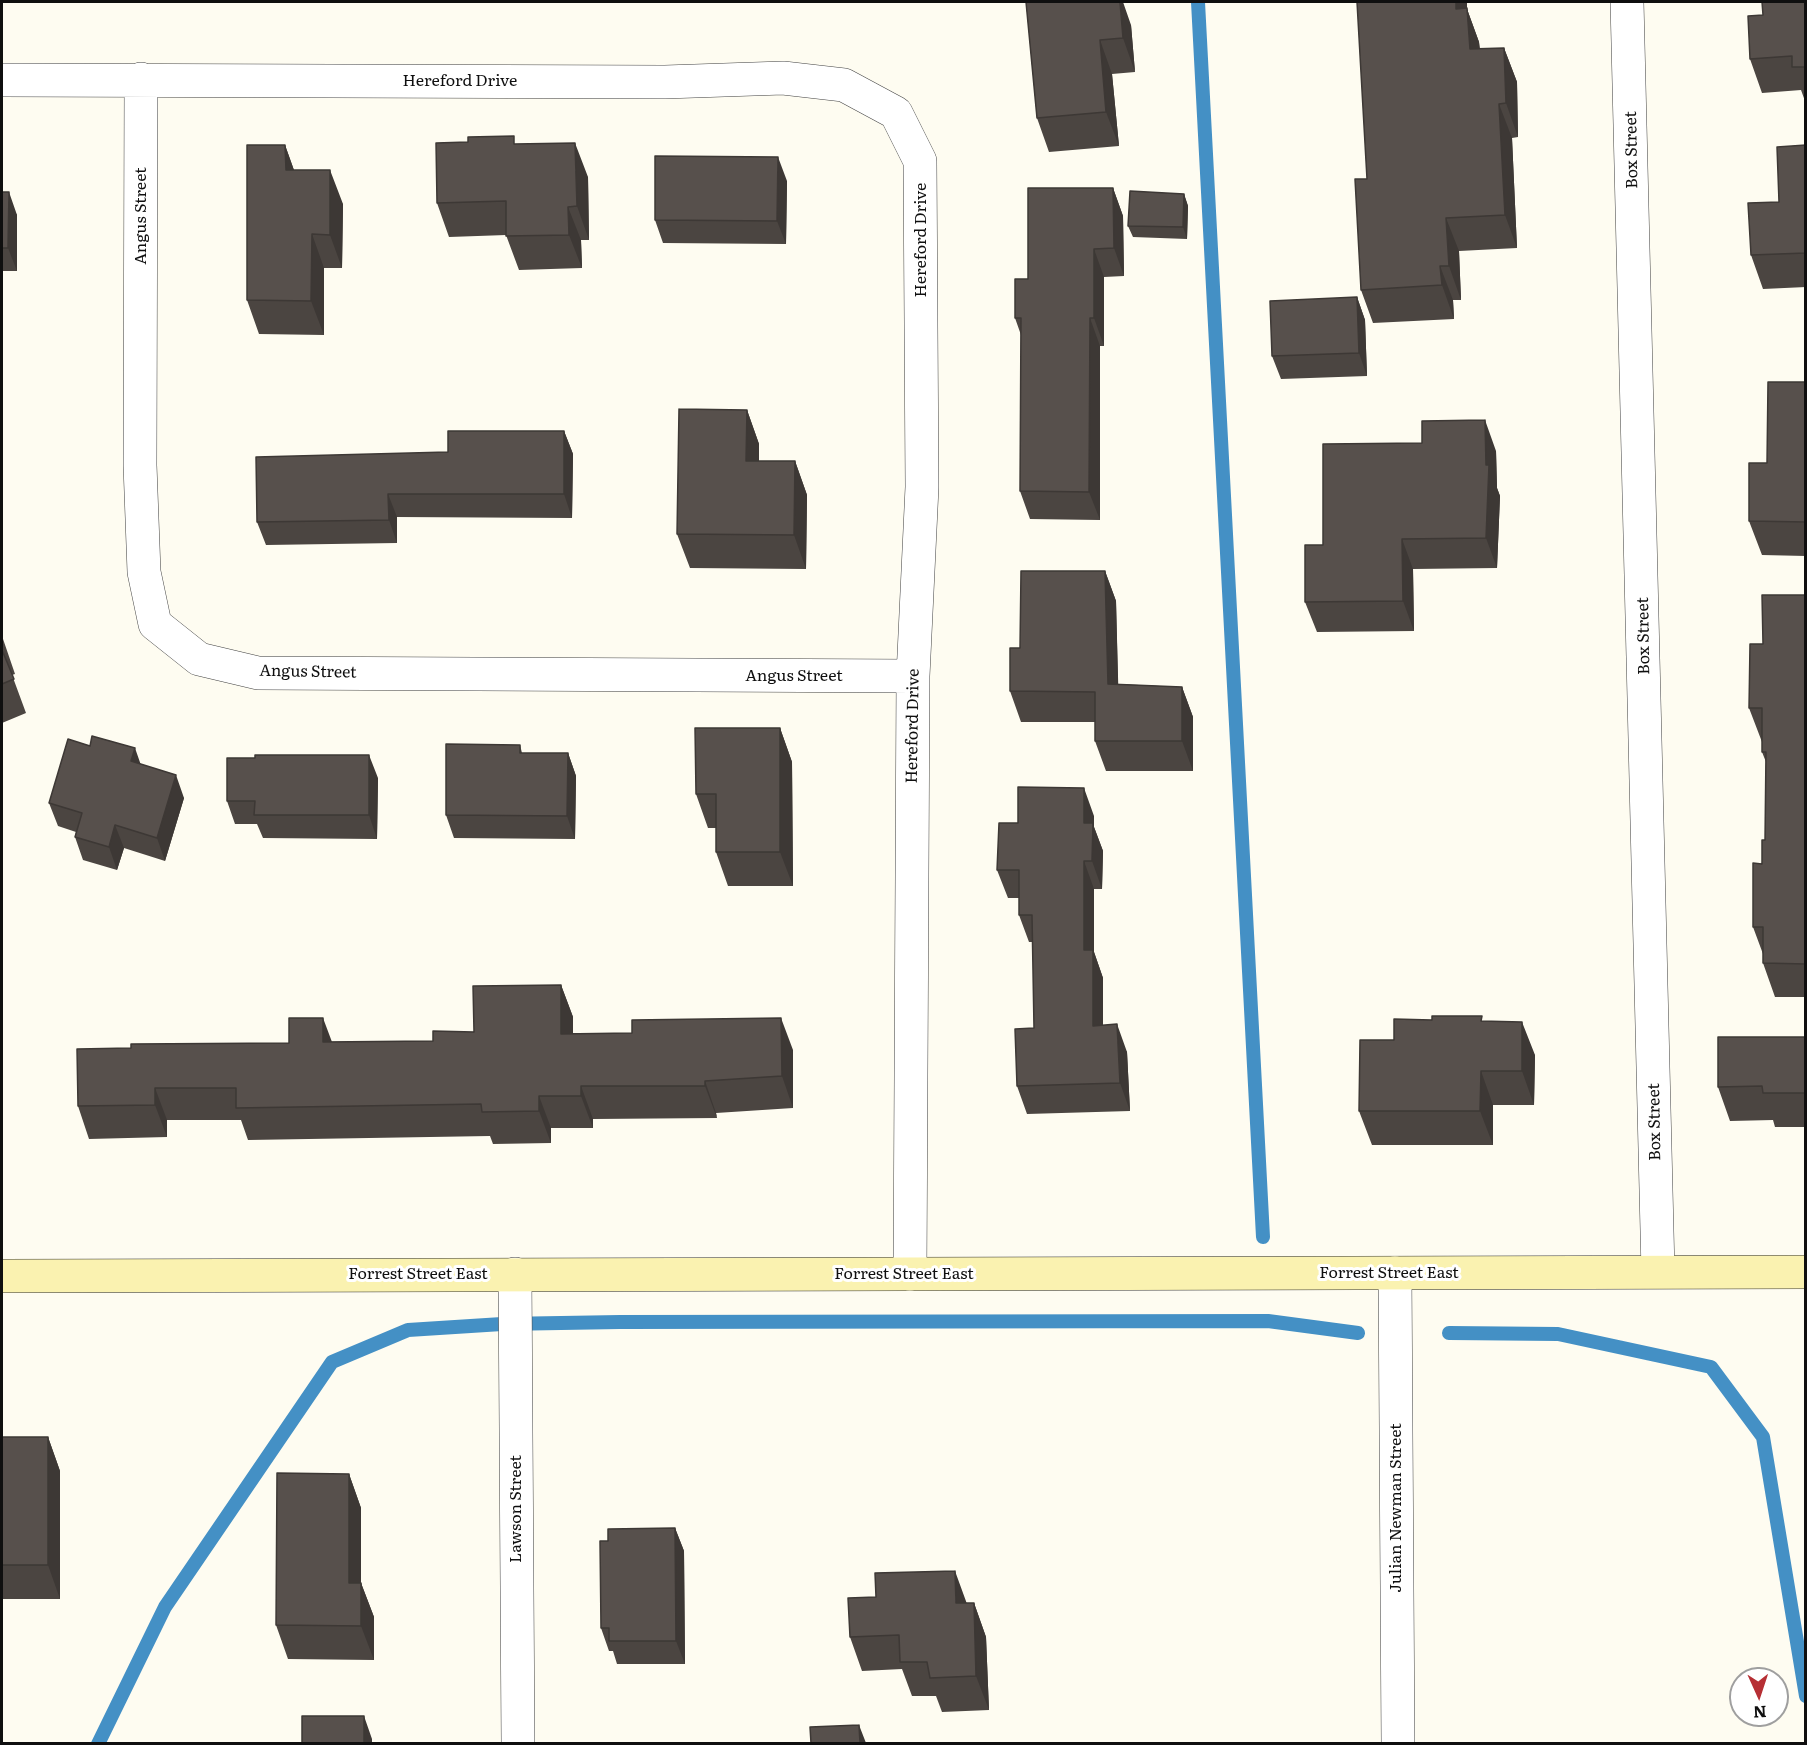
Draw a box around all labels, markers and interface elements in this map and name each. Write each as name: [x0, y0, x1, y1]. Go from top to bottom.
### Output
street label: Hereford Drive: [403, 71, 517, 91]
street label: Box Street: [1622, 111, 1642, 189]
street label: Angus Street: [131, 167, 151, 265]
street label: Hereford Drive: [911, 183, 931, 297]
street label: Box Street: [1634, 597, 1654, 675]
street label: Angus Street: [259, 662, 357, 682]
street label: Angus Street: [745, 666, 843, 686]
street label: Hereford Drive: [902, 668, 924, 784]
street label: Box Street: [1645, 1083, 1665, 1161]
street label: Forrest Street East: [1319, 1263, 1459, 1283]
street label: Forrest Street East: [348, 1264, 488, 1284]
street label: Forrest Street East: [834, 1264, 974, 1284]
street label: Julian Newman Street: [1386, 1423, 1406, 1593]
street label: Lawson Street: [506, 1455, 526, 1563]
north arrow: [1729, 1667, 1789, 1727]
text: N: [1752, 1701, 1767, 1725]

